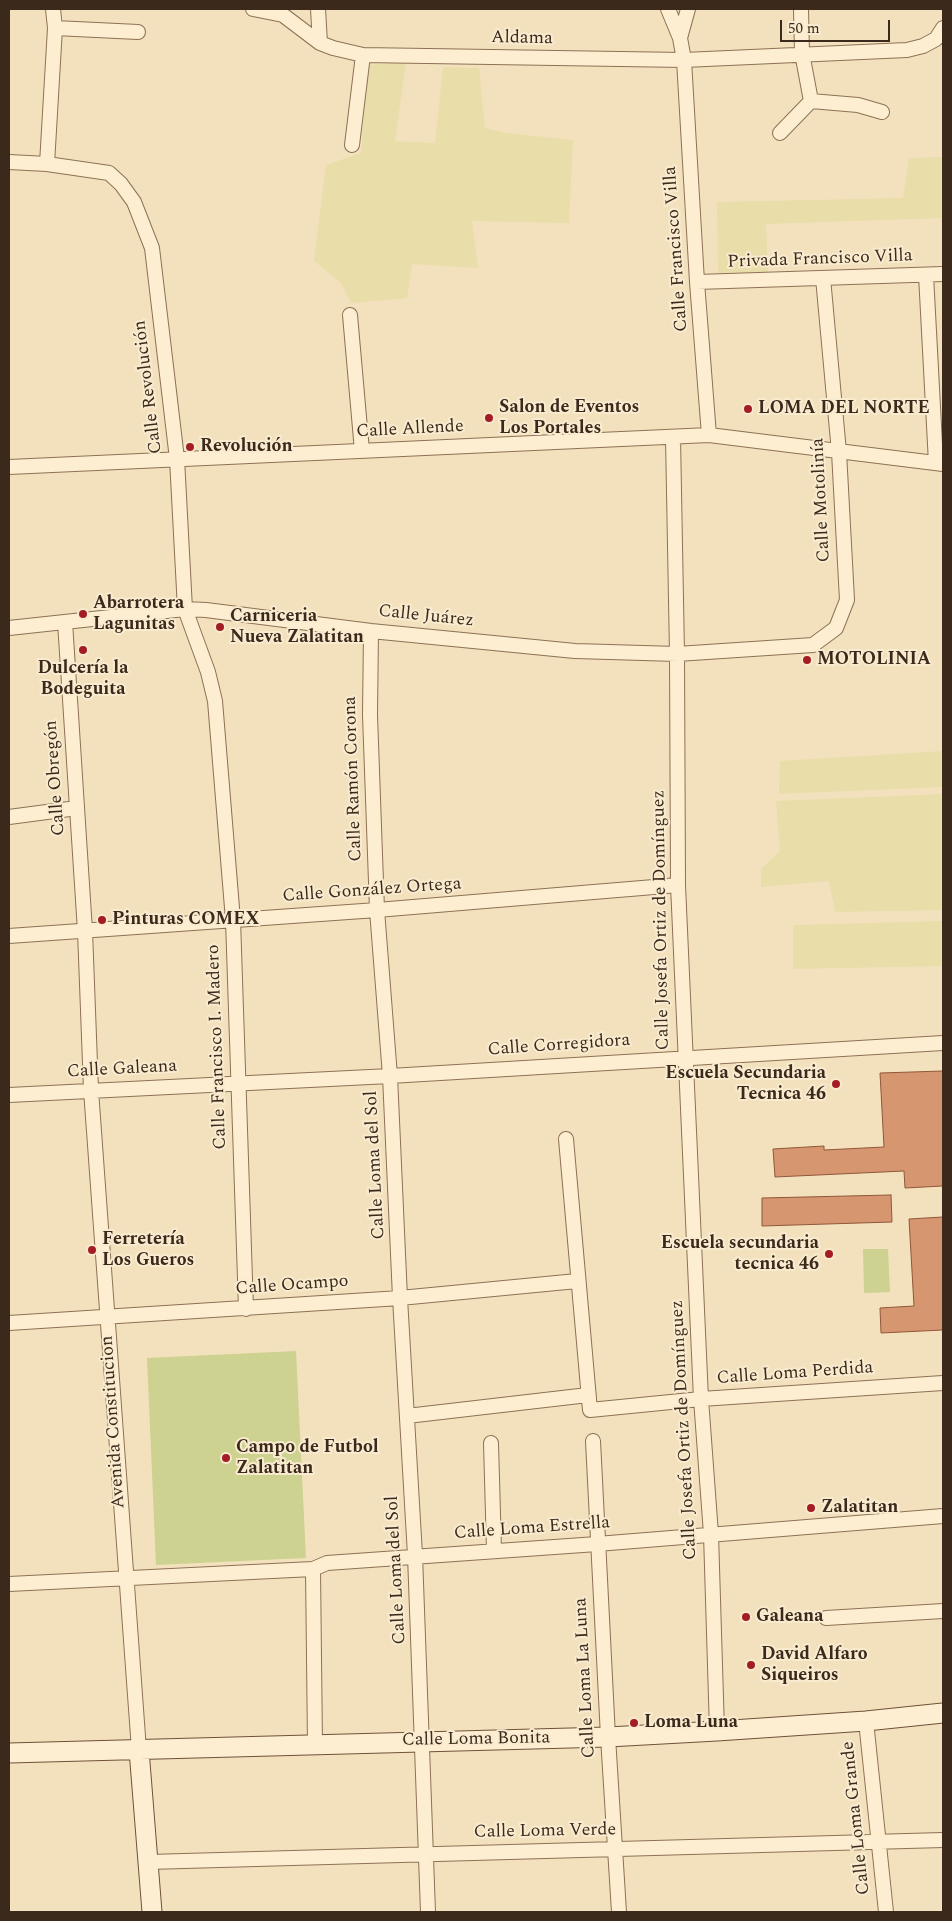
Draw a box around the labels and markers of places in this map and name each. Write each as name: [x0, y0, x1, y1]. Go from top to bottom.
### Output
place label: Salon de Eventos Los Portales: [499, 397, 639, 439]
place label: LOMA DEL NORTE: [758, 398, 930, 420]
marker: LOMA DEL NORTE: [742, 403, 754, 415]
marker: Salon de Eventos Los Portales: [483, 412, 495, 424]
place label: Revolución: [200, 436, 293, 458]
marker: Revolución: [184, 441, 196, 453]
place label: Abarrotera Lagunitas: [93, 593, 184, 636]
place label: Carniceria Nueva Zalatitan: [230, 606, 364, 649]
marker: Abarrotera Lagunitas: [77, 608, 89, 620]
marker: Carniceria Nueva Zalatitan: [214, 621, 226, 633]
marker: Dulcería la Bodeguita: [77, 644, 89, 656]
place label: MOTOLINIA: [817, 649, 931, 671]
marker: MOTOLINIA: [801, 654, 813, 666]
place label: Dulcería la Bodeguita: [37, 658, 129, 701]
place label: Pinturas COMEX: [112, 909, 259, 931]
marker: Pinturas COMEX: [96, 914, 108, 926]
place label: Escuela Secundaria Tecnica 46: [665, 1063, 826, 1106]
marker: Escuela Secundaria Tecnica 46: [830, 1078, 842, 1090]
place label: Ferretería Los Gueros: [102, 1229, 194, 1272]
place label: Escuela secundaria tecnica 46: [661, 1233, 819, 1276]
marker: Ferretería Los Gueros: [86, 1244, 98, 1256]
marker: Escuela secundaria tecnica 46: [823, 1248, 835, 1260]
place label: Campo de Futbol Zalatitan: [236, 1437, 379, 1480]
marker: Campo de Futbol Zalatitan: [220, 1452, 232, 1464]
place label: Zalatitan: [821, 1497, 898, 1519]
marker: Zalatitan: [805, 1502, 817, 1514]
place label: Galeana: [756, 1606, 823, 1628]
marker: Galeana: [740, 1611, 752, 1623]
place label: David Alfaro Siqueiros: [761, 1644, 868, 1686]
marker: David Alfaro Siqueiros: [745, 1659, 757, 1671]
place label: Loma Luna: [644, 1712, 738, 1734]
marker: Loma Luna: [628, 1717, 640, 1729]

